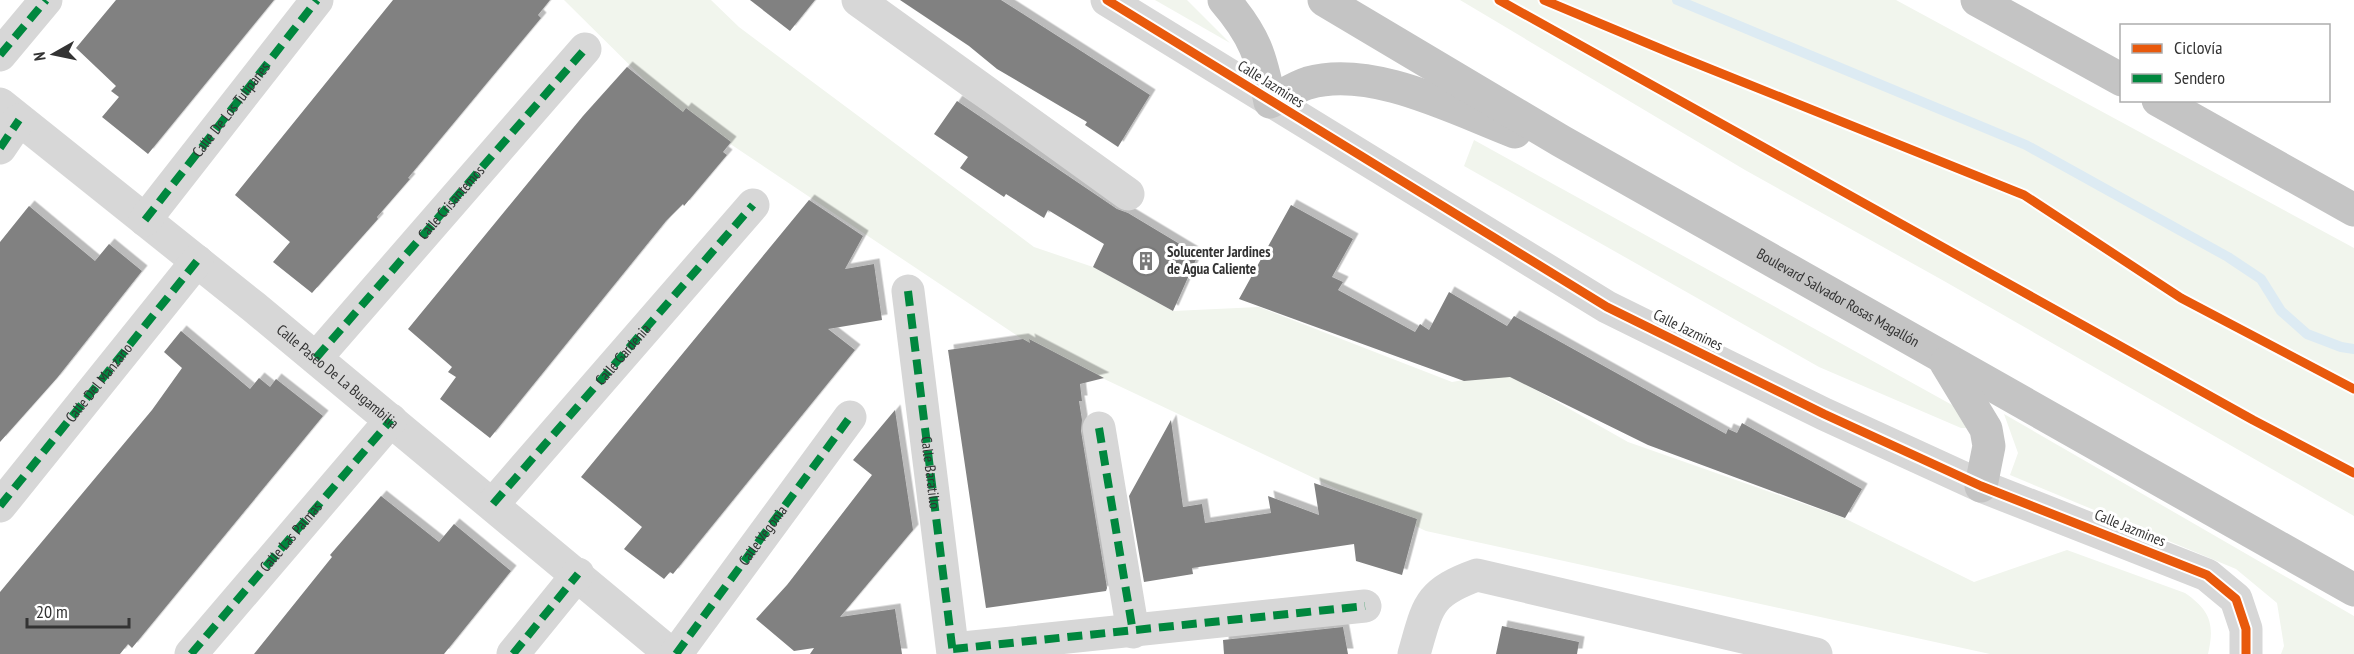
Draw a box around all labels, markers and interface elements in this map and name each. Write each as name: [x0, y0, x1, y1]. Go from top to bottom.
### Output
north arrow: [24, 24, 84, 84]
legend: [2120, 24, 2330, 102]
text: Ciclovía: [2174, 36, 2222, 59]
text: N: [29, 51, 50, 62]
street label: Calle Jazmines: [1234, 56, 1308, 111]
street label: Calle De Los Tulipanes: [188, 58, 274, 161]
text: Sendero: [2174, 66, 2225, 89]
street label: Calle Crisantemos: [413, 161, 488, 243]
place label: Solucenter Jardines de Agua Caliente: [1167, 242, 1270, 278]
street label: Boulevard Salvador Rosas Magallón: [1753, 244, 1923, 351]
building icon: Solucenter Jardines de Agua Caliente: [1130, 245, 1162, 277]
street label: Calle Jazmines: [1650, 305, 1726, 355]
street label: Calle Paseo De La Bugambilia: [273, 320, 403, 433]
street label: Calle Gardenia: [591, 320, 654, 389]
street label: Calle Del Manzano: [61, 339, 136, 426]
street label: Calle Baratillo: [917, 435, 945, 510]
street label: Calle Las Palmas: [255, 498, 326, 576]
street label: Calle Vegonia: [734, 501, 791, 569]
street label: Calle Jazmines: [2092, 505, 2168, 550]
scale bar: [27, 591, 129, 629]
text: 20 m: [36, 600, 68, 623]

